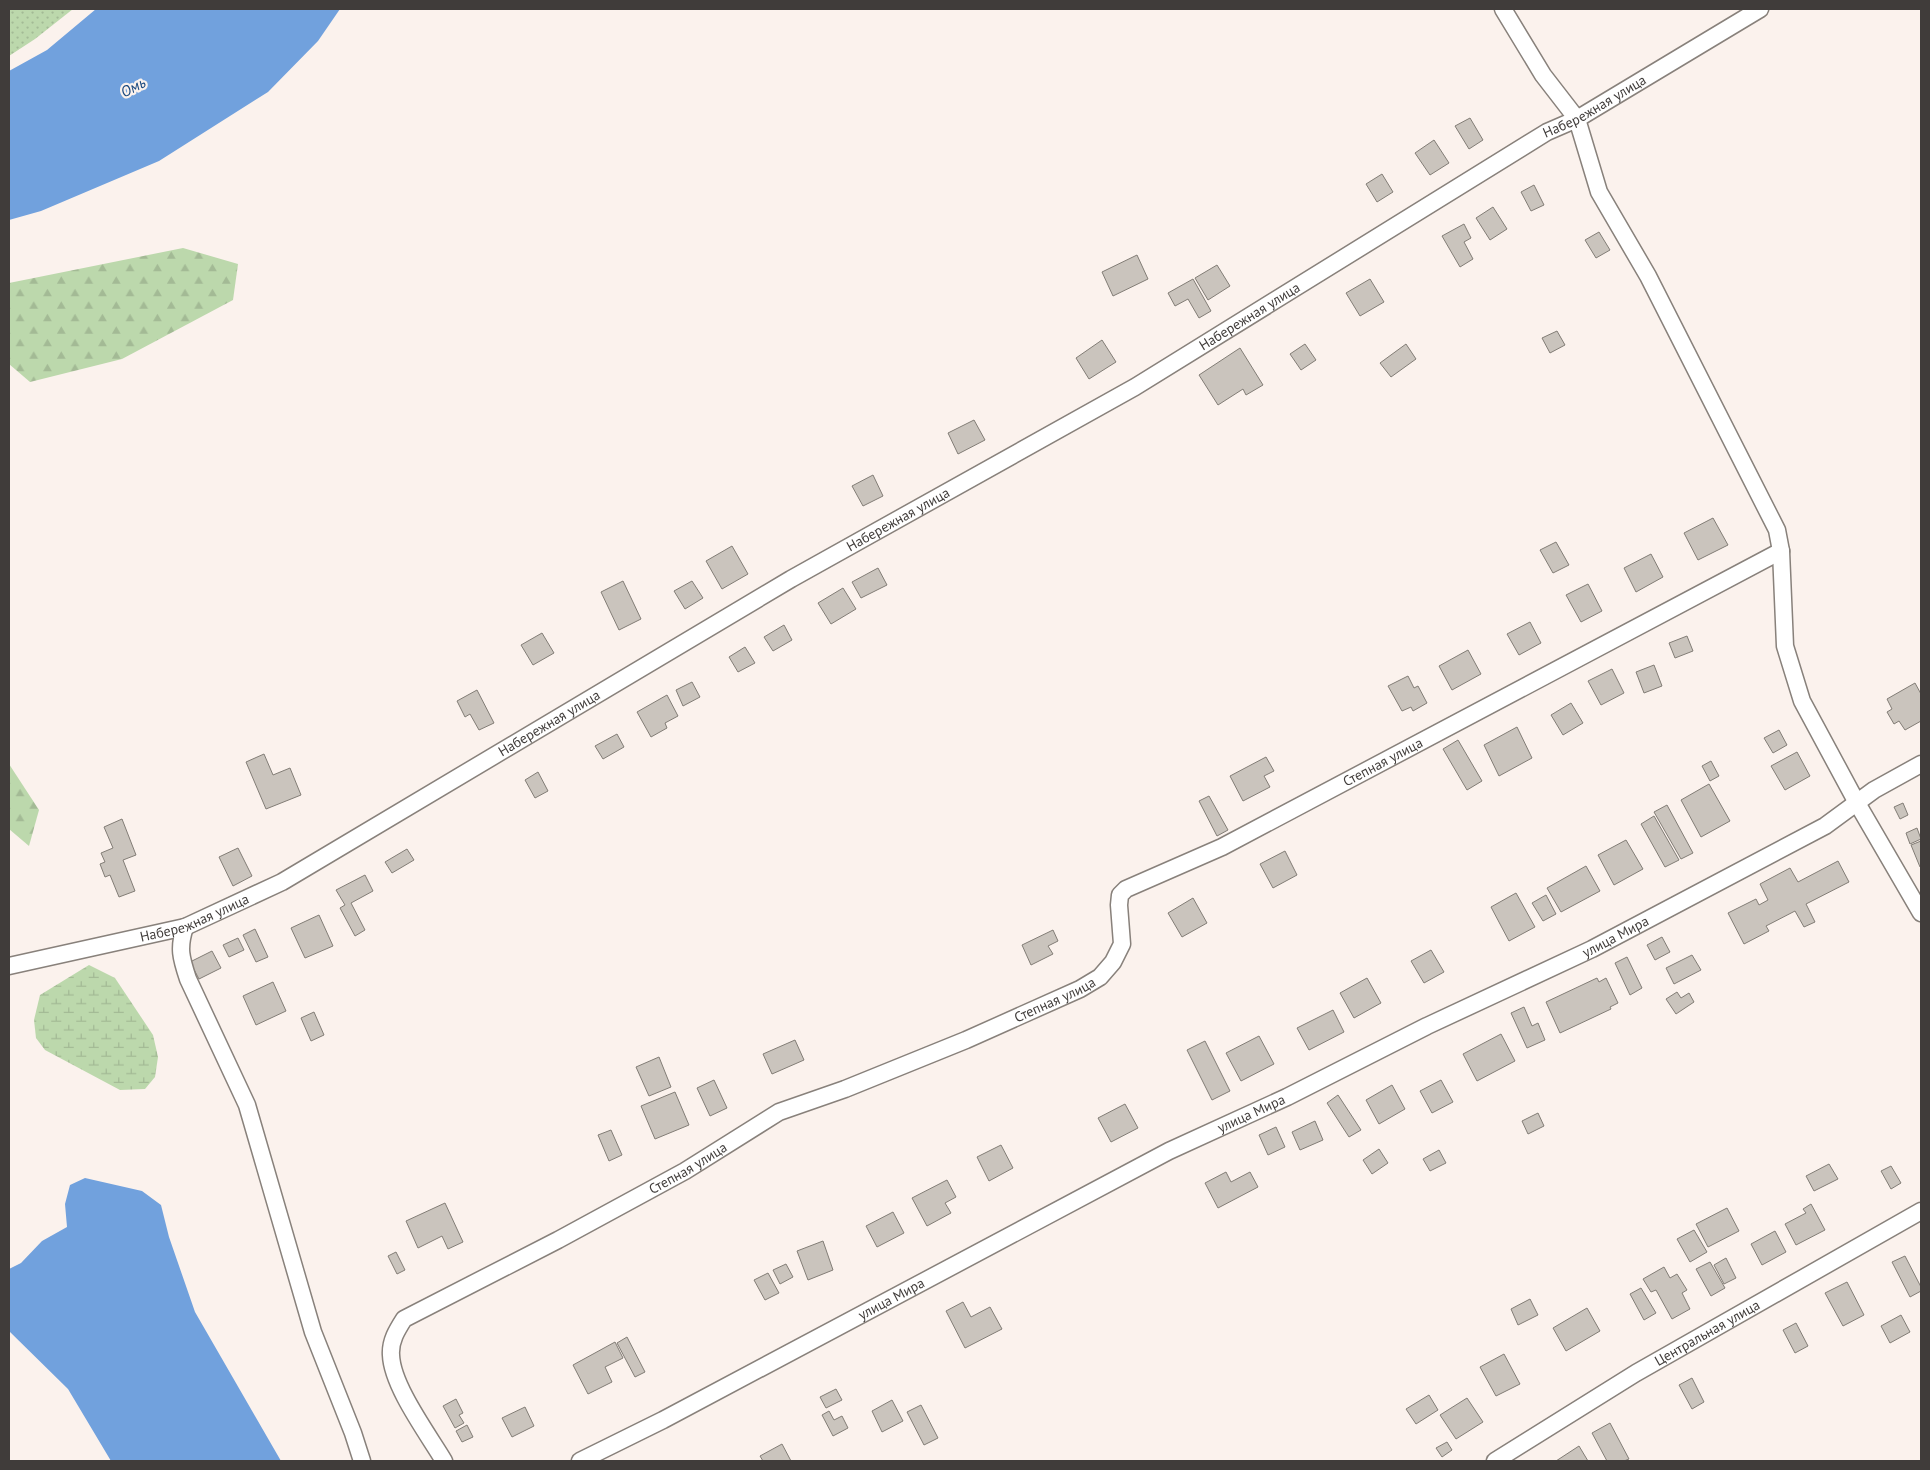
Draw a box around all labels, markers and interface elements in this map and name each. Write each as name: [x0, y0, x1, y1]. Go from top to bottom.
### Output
street label: Набережная улица: [1540, 71, 1649, 142]
water label: Омь: [117, 73, 149, 101]
street label: Набережная улица: [1196, 278, 1303, 354]
street label: Набережная улица: [843, 483, 953, 555]
street label: Набережная улица: [495, 686, 603, 760]
street label: Степная улица: [1340, 733, 1426, 790]
street label: Набережная улица: [138, 890, 252, 946]
street label: улица Мира: [1579, 912, 1652, 961]
street label: Степная улица: [1011, 973, 1099, 1026]
street label: улица Мира: [1214, 1090, 1288, 1137]
street label: Степная улица: [646, 1138, 730, 1198]
street label: улица Мира: [855, 1274, 928, 1324]
street label: Центральная улица: [1651, 1296, 1763, 1370]

